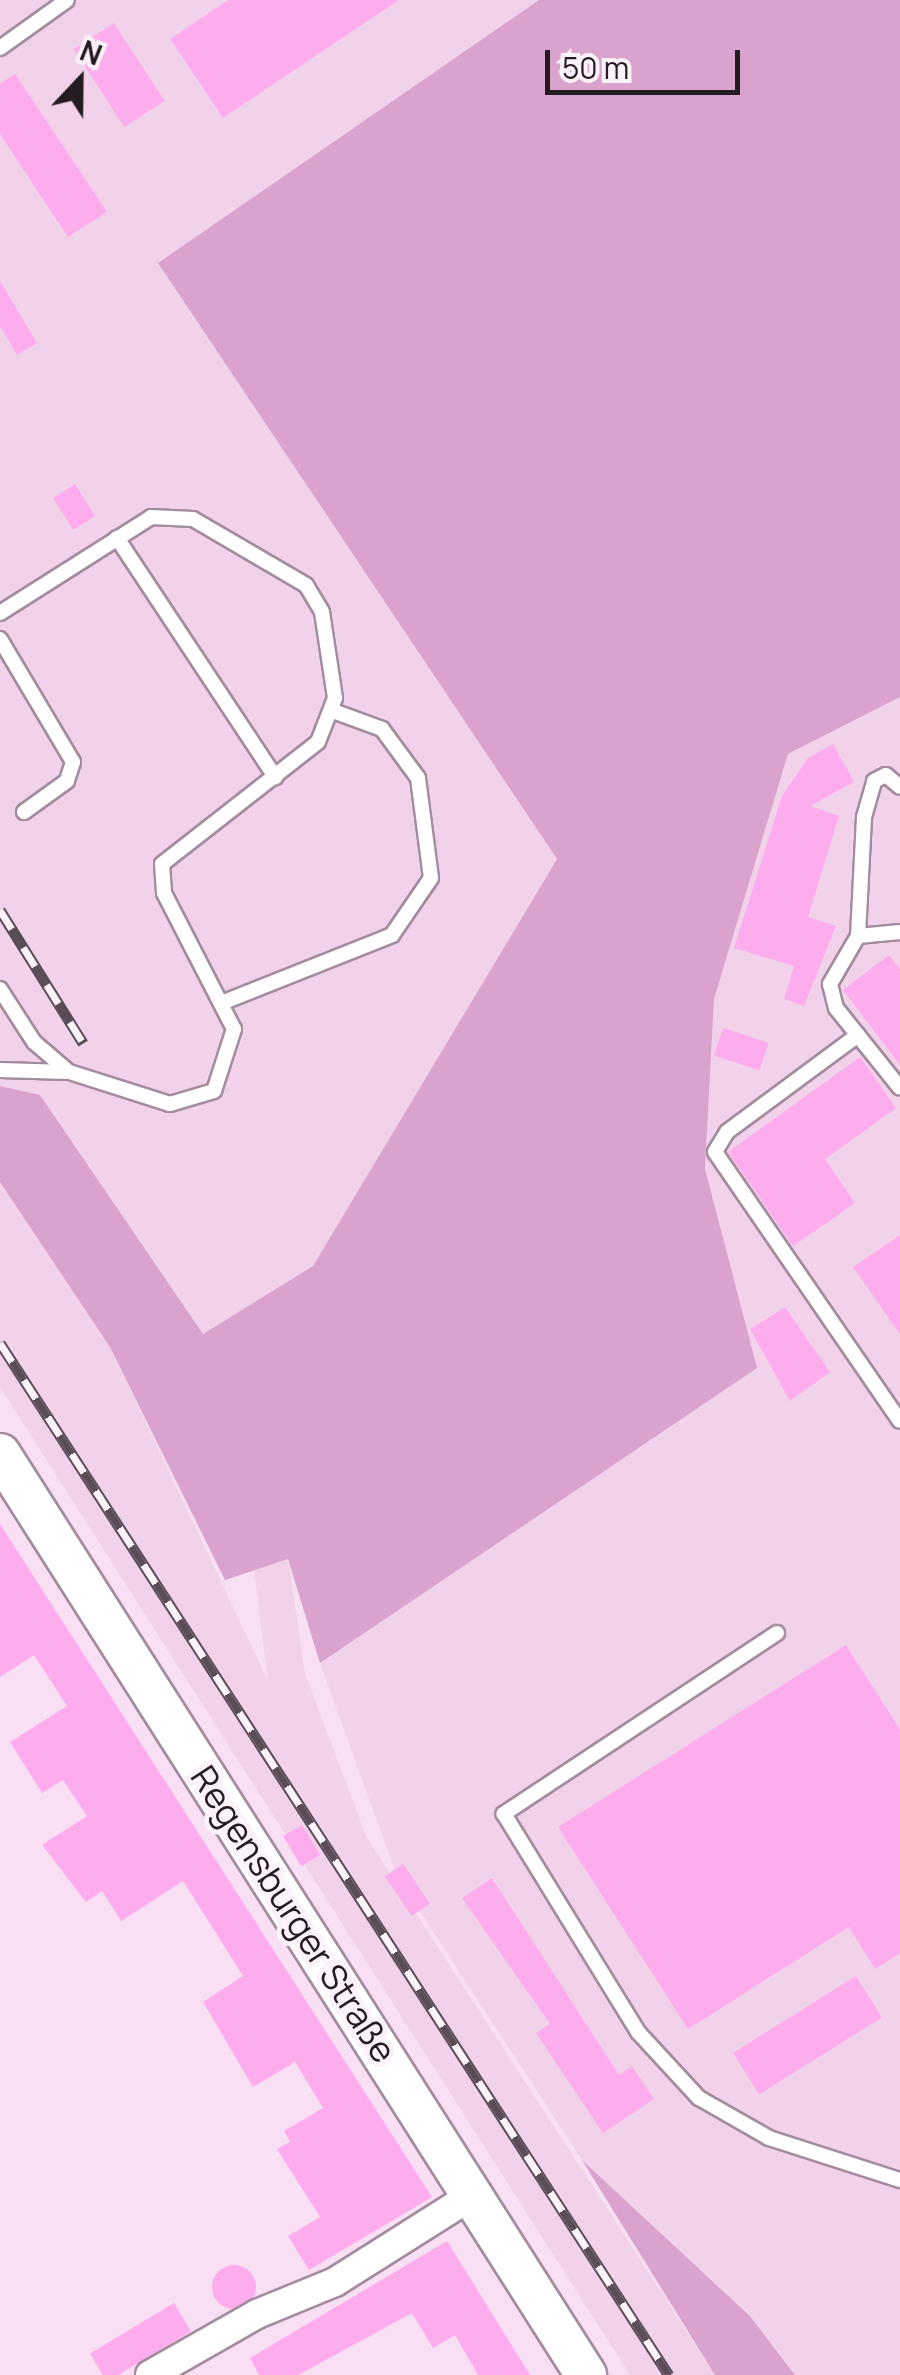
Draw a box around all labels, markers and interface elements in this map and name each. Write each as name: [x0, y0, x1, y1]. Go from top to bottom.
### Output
north arrow: [30, 30, 130, 130]
scale bar: [550, 30, 745, 92]
text: N: [75, 31, 108, 74]
text: 50 m: [562, 47, 629, 88]
street label: Regensburger Straße: [182, 1758, 406, 2070]

